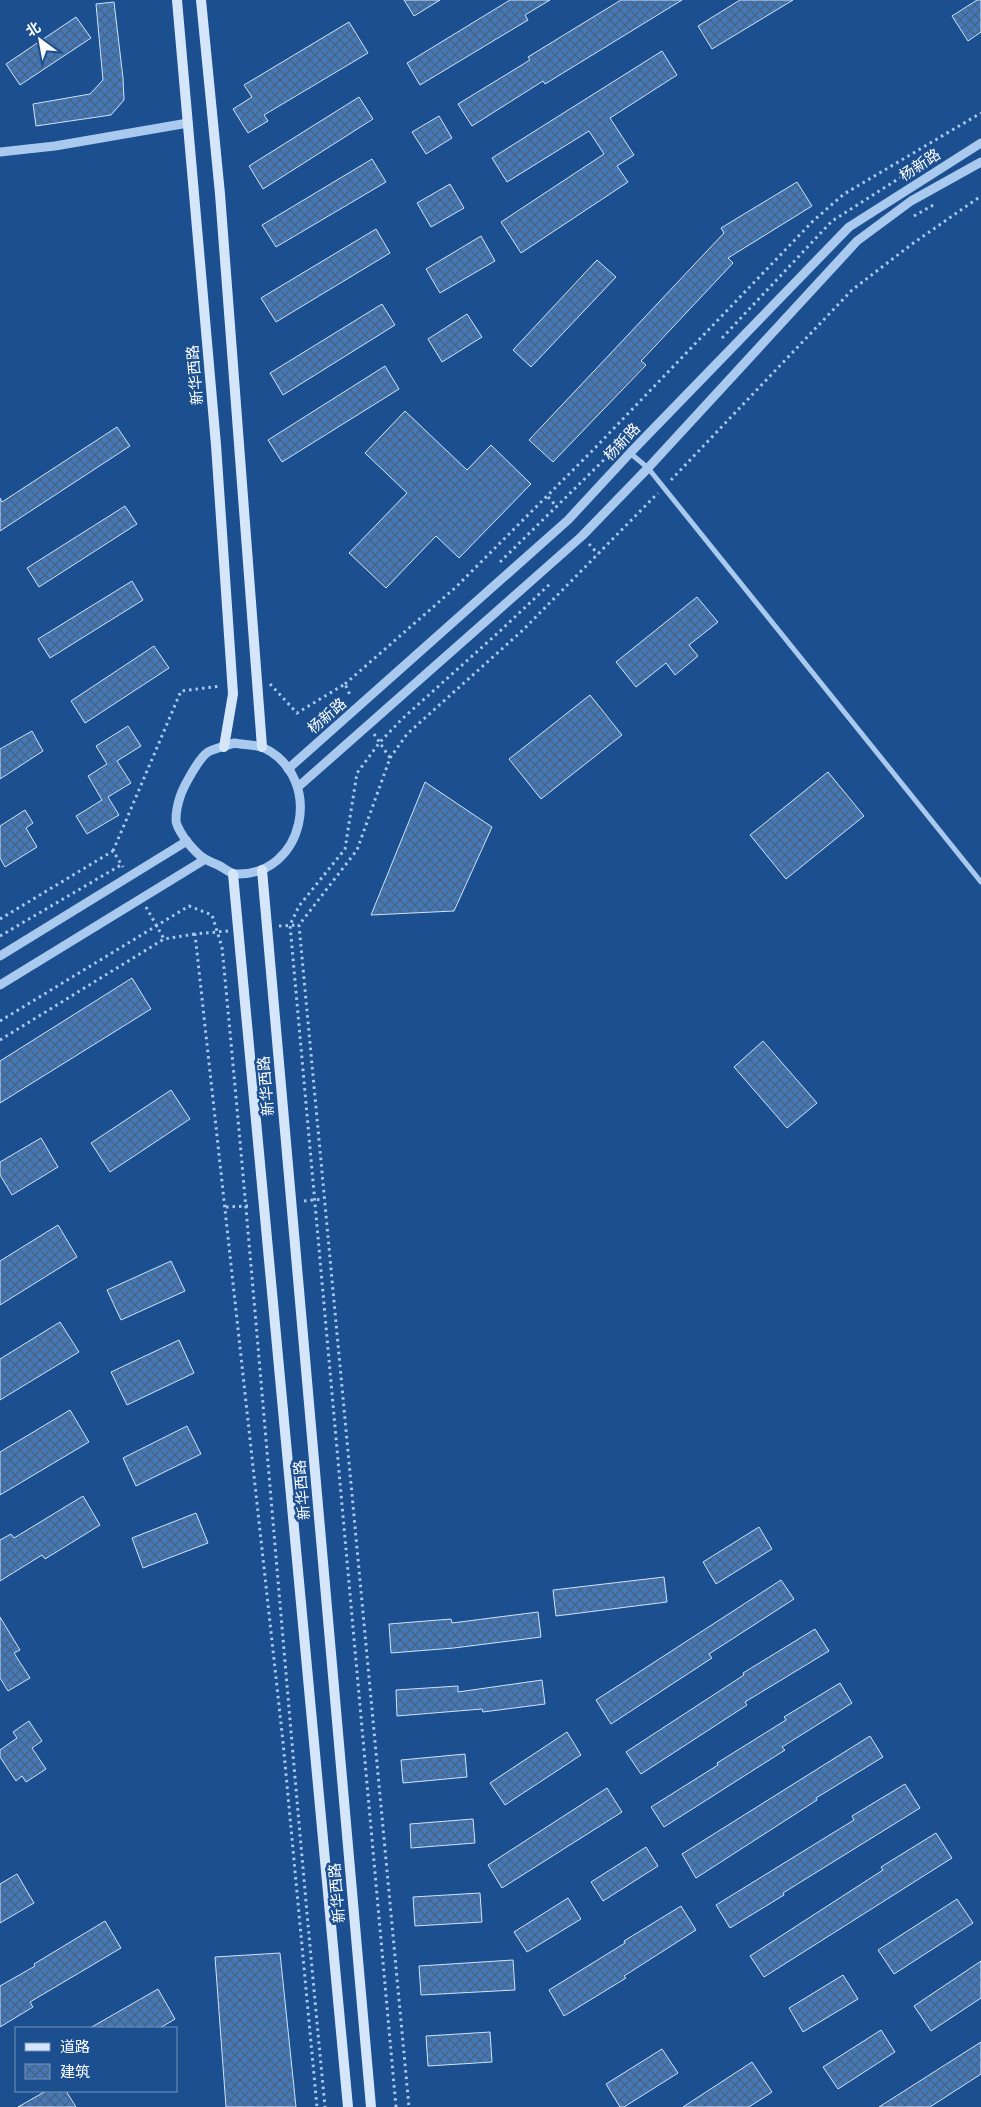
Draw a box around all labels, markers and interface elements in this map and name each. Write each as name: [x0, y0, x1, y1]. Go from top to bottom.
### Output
north arrow: [15, 15, 65, 65]
text: 北: [23, 18, 44, 40]
street label: 杨新路: [896, 145, 944, 185]
street label: 新华西路: [183, 344, 207, 406]
street label: 杨新路: [600, 419, 644, 465]
street label: 杨新路: [304, 694, 350, 738]
street label: 新华西路: [254, 1055, 278, 1117]
street label: 新华西路: [290, 1459, 314, 1521]
street label: 新华西路: [325, 1862, 349, 1924]
legend: [15, 2027, 178, 2092]
text: 道路: [60, 2038, 90, 2056]
text: 建筑: [60, 2063, 90, 2081]

